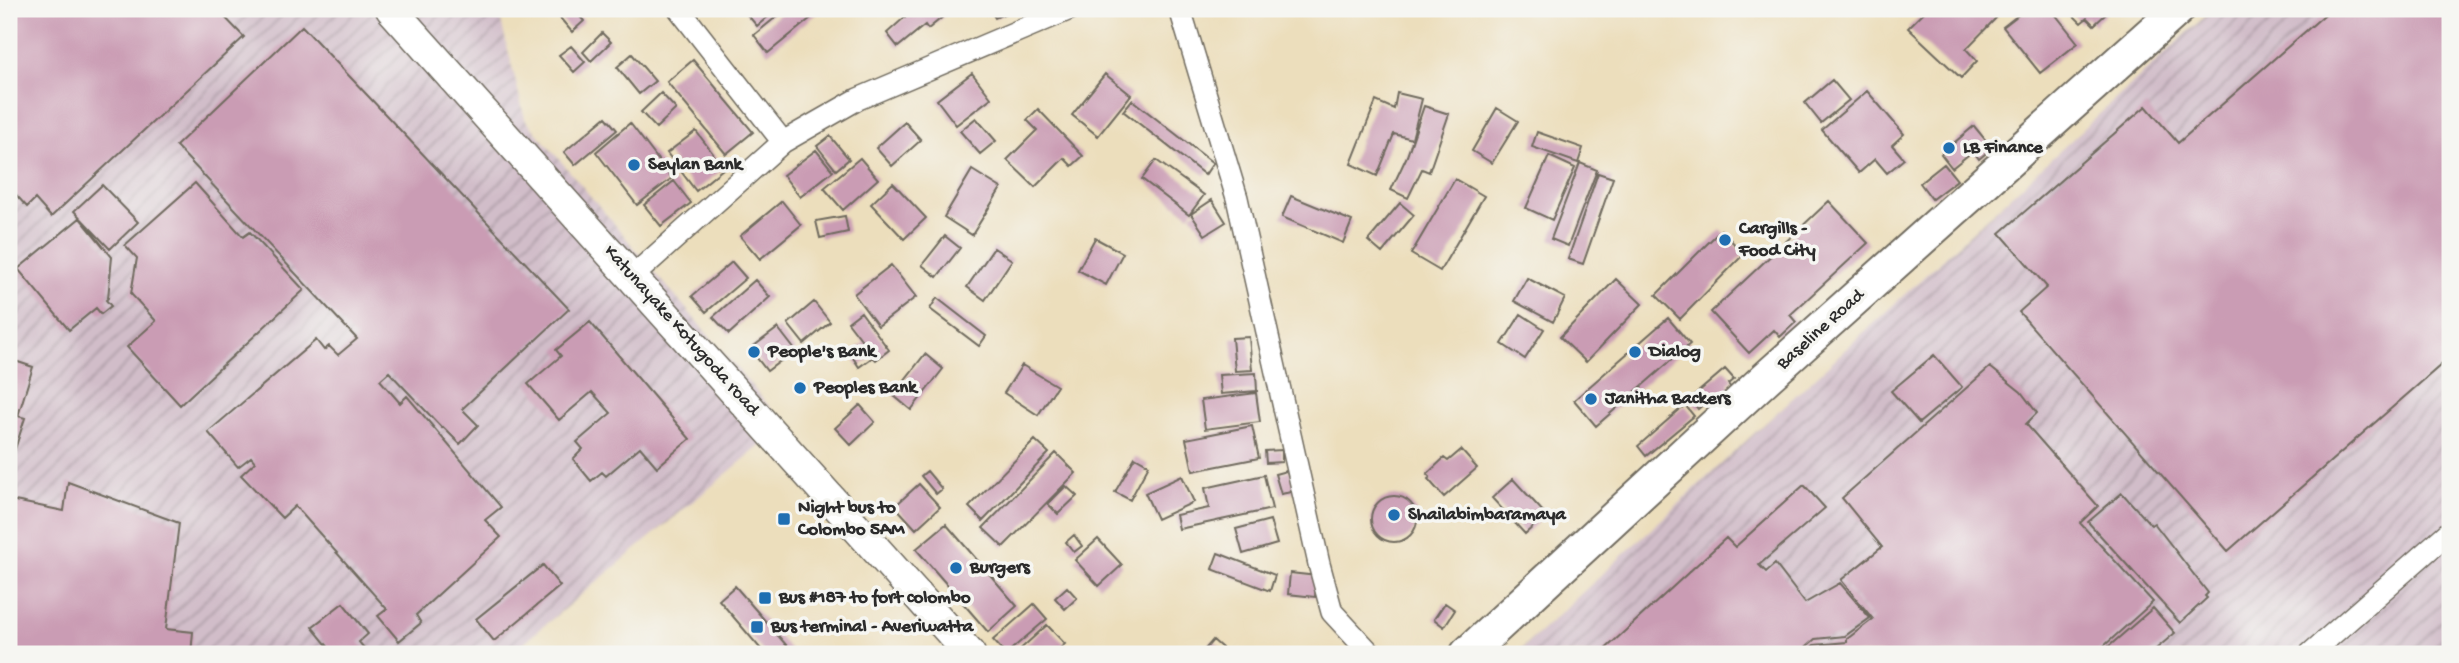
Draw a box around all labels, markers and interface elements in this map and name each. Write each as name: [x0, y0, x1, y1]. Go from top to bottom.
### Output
place label: LB Finance: [1963, 137, 2044, 160]
marker: LB Finance: [1941, 140, 1957, 156]
place label: Seylan Bank: [648, 154, 745, 177]
marker: Seylan Bank: [626, 157, 642, 173]
place label: Cargills - Food City: [1738, 218, 1816, 263]
marker: Cargills - Food City: [1717, 232, 1733, 248]
street label: Katunayake Kotugoda road: [598, 241, 765, 423]
street label: Baseline Road: [1772, 283, 1871, 376]
place label: People's Bank: [767, 341, 878, 364]
place label: Dialog: [1647, 341, 1701, 364]
marker: People's Bank: [746, 344, 762, 360]
marker: Dialog: [1627, 344, 1643, 360]
place label: Peoples Bank: [813, 377, 919, 400]
marker: Peoples Bank: [792, 380, 808, 396]
place label: Janitha Backers: [1604, 388, 1731, 411]
marker: Janitha Backers: [1583, 391, 1599, 407]
place label: Night bus to Colombo 5AM: [797, 497, 905, 542]
place label: Shailabimbaramaya: [1408, 504, 1567, 527]
marker: Shailabimbaramaya: [1386, 507, 1402, 523]
marker: Night bus to Colombo 5AM: [776, 511, 792, 527]
place label: Burgers: [969, 557, 1031, 580]
marker: Burgers: [948, 560, 964, 576]
place label: Bus #187 to fort colombo: [778, 587, 971, 610]
marker: Bus #187 to fort colombo: [757, 590, 773, 606]
place label: Bus terminal - Averiwatta: [770, 616, 975, 639]
marker: Bus terminal - Averiwatta: [749, 619, 765, 635]

